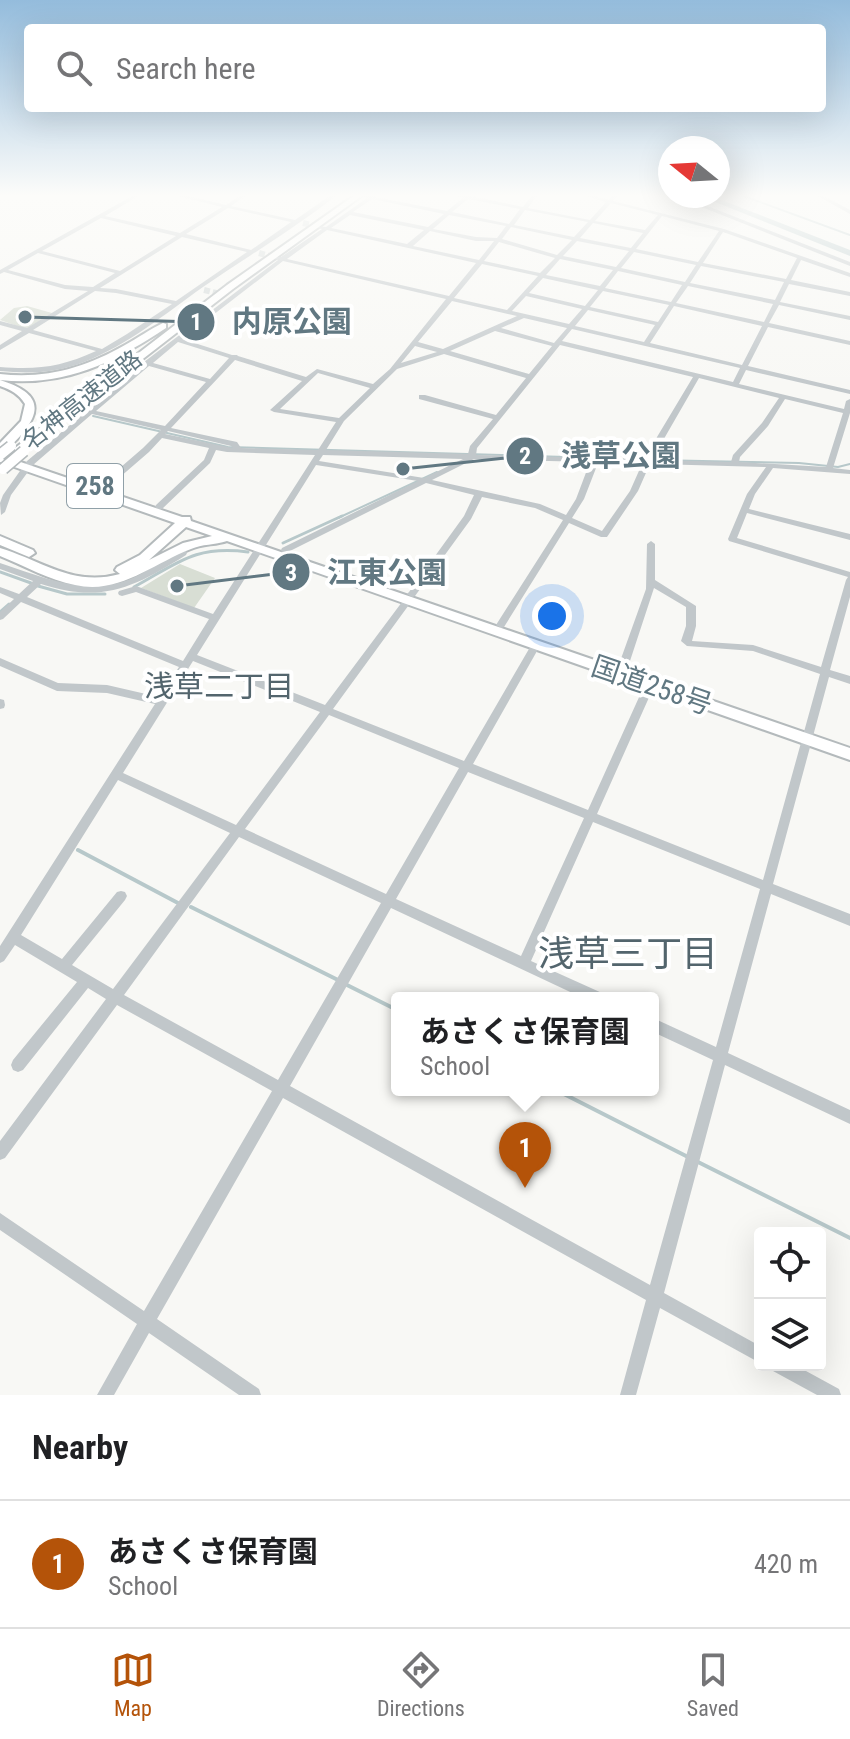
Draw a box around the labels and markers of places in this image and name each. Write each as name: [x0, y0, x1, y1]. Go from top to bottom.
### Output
callout: 内原公園: [176, 295, 368, 349]
callout: 浅草公園: [505, 429, 697, 483]
callout: 江東公園: [271, 545, 463, 599]
pin: 1: [499, 1122, 551, 1188]

